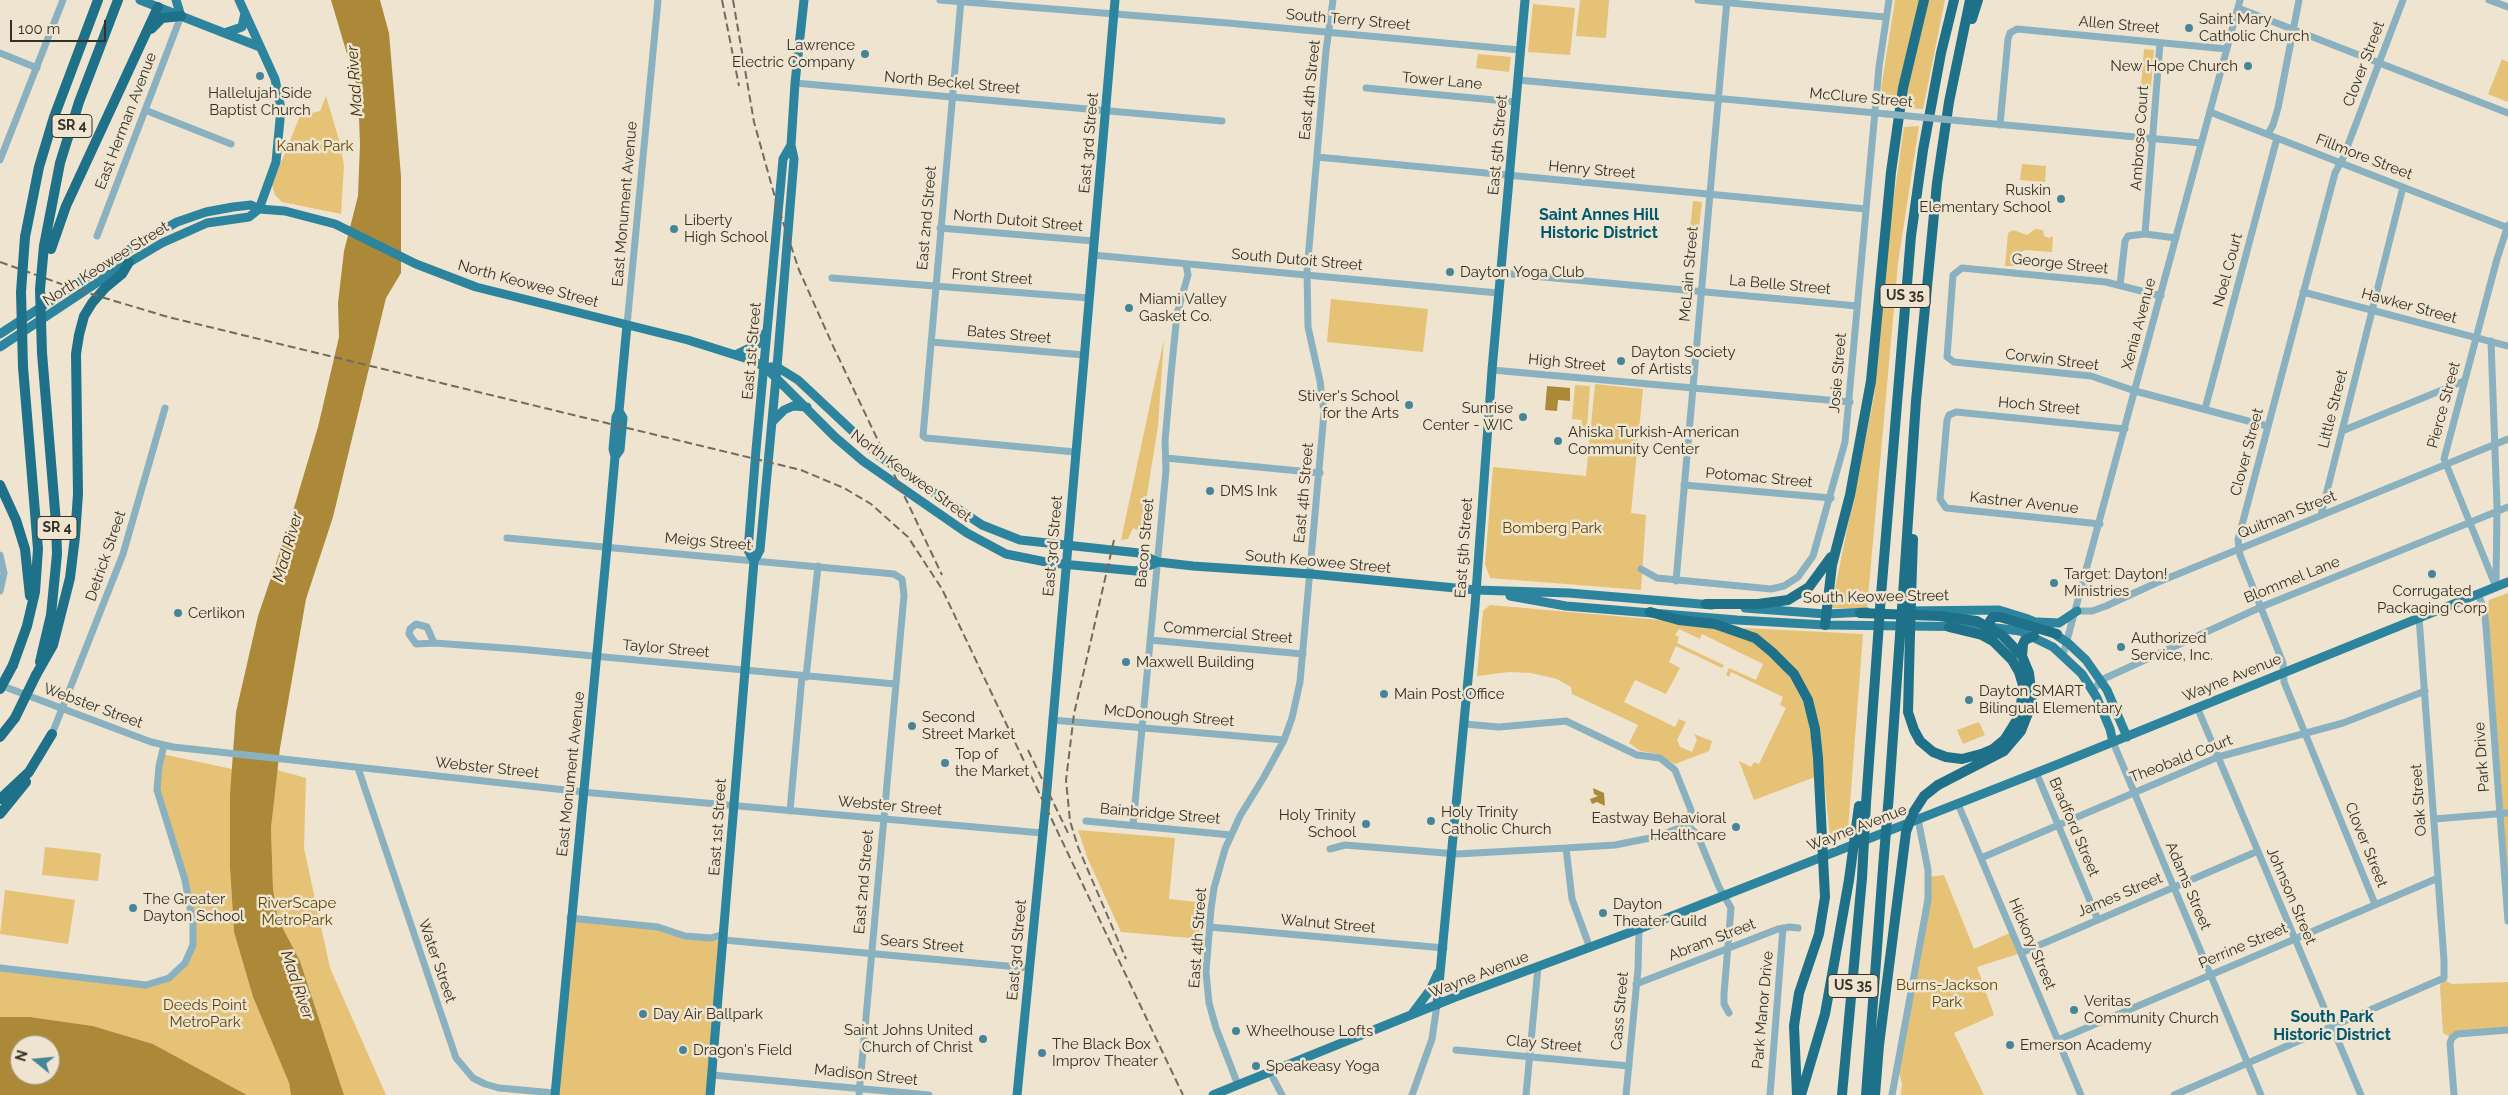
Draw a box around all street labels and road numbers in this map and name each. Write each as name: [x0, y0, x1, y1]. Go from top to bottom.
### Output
street label: South Terry Street: [1285, 6, 1411, 34]
street label: Allen Street: [2078, 12, 2160, 38]
street label: Clover Street: [2339, 19, 2389, 109]
street label: East 4th Street: [1296, 39, 1324, 141]
street label: East Herman Avenue: [92, 50, 160, 192]
street label: North Beckel Street: [883, 68, 1021, 98]
street label: Tower Lane: [1401, 69, 1483, 93]
street label: McClure Street: [1809, 85, 1913, 111]
street label: Ambrose Court: [2127, 85, 2153, 191]
street label: East 3rd Street: [1076, 92, 1102, 194]
street label: East 5th Street: [1485, 94, 1511, 196]
road number: SR 4: [52, 114, 92, 138]
street label: East Monument Avenue: [609, 121, 641, 287]
street label: Fillmore Street: [2313, 130, 2415, 184]
street label: Henry Street: [1548, 157, 1636, 183]
street label: East 2nd Street: [913, 165, 941, 271]
street label: North Dutoit Street: [952, 206, 1084, 236]
street label: North Keowee Street: [40, 218, 172, 310]
street label: McLain Street: [1676, 226, 1702, 322]
street label: Noel Court: [2210, 231, 2246, 309]
street label: South Dutoit Street: [1231, 245, 1363, 275]
street label: George Street: [2011, 250, 2109, 278]
street label: North Keowee Street: [456, 257, 600, 311]
street label: Front Street: [951, 265, 1033, 289]
street label: La Belle Street: [1728, 272, 1832, 298]
street label: Xenia Avenue: [2118, 276, 2160, 372]
road number: US 35: [1880, 284, 1930, 308]
street label: Hawker Street: [2359, 285, 2459, 327]
street label: East 1st Street: [739, 302, 765, 400]
street label: Bates Street: [966, 322, 1052, 348]
street label: Josie Street: [1826, 332, 1850, 414]
street label: Corwin Street: [2004, 345, 2100, 375]
street label: High Street: [1527, 351, 1607, 375]
street label: Pierce Street: [2424, 360, 2464, 450]
street label: Little Street: [2315, 368, 2351, 450]
street label: Hoch Street: [1997, 393, 2081, 419]
street label: Clover Street: [2227, 406, 2267, 498]
street label: North Keowee Street: [847, 426, 975, 526]
street label: East 4th Street: [1291, 442, 1317, 544]
street label: Potomac Street: [1705, 464, 1813, 492]
street label: Quitman Street: [2235, 487, 2339, 543]
street label: Kastner Avenue: [1969, 488, 2079, 518]
street label: East 3rd Street: [1040, 495, 1066, 597]
street label: East 5th Street: [1452, 497, 1476, 599]
street label: Bacon Street: [1132, 498, 1158, 588]
street label: Detrick Street: [82, 508, 130, 604]
road number: SR 4: [37, 516, 77, 540]
street label: Meigs Street: [664, 529, 752, 555]
street label: South Keowee Street: [1244, 547, 1392, 577]
street label: Blommel Lane: [2241, 553, 2343, 607]
street label: South Keowee Street: [1803, 587, 1949, 607]
street label: Commercial Street: [1163, 618, 1293, 648]
street label: Taylor Street: [622, 636, 710, 662]
street label: Wayne Avenue: [2180, 650, 2284, 706]
street label: Webster Street: [41, 680, 145, 732]
street label: East Monument Avenue: [553, 691, 589, 857]
street label: McDonough Street: [1103, 701, 1235, 731]
street label: Park Drive: [2471, 721, 2493, 793]
street label: Theobald Court: [2127, 731, 2235, 787]
street label: Webster Street: [434, 754, 540, 782]
street label: Oak Street: [2407, 763, 2431, 837]
street label: Bradford Street: [2045, 775, 2103, 879]
street label: East 1st Street: [706, 778, 730, 876]
street label: Webster Street: [837, 792, 943, 820]
street label: Bainbridge Street: [1099, 800, 1221, 828]
street label: Clover Street: [2341, 800, 2391, 890]
street label: Wayne Avenue: [1805, 801, 1909, 855]
street label: East 2nd Street: [850, 829, 878, 935]
street label: Adams Street: [2161, 839, 2215, 933]
street label: Johnson Street: [2262, 845, 2320, 947]
street label: James Street: [2075, 869, 2165, 921]
street label: East 4th Street: [1186, 887, 1210, 989]
street label: Hickory Street: [2005, 895, 2059, 993]
street label: East 3rd Street: [1004, 899, 1030, 1001]
street label: Walnut Street: [1280, 911, 1376, 937]
street label: Abram Street: [1666, 915, 1758, 965]
street label: Water Street: [414, 917, 460, 1005]
street label: Perrine Street: [2196, 919, 2290, 973]
street label: Sears Street: [879, 931, 965, 957]
street label: Wayne Avenue: [1427, 948, 1531, 1002]
street label: Park Manor Drive: [1749, 950, 1777, 1070]
street label: Cass Street: [1608, 971, 1632, 1051]
road number: US 35: [1828, 974, 1878, 998]
street label: Clay Street: [1505, 1032, 1583, 1056]
street label: Madison Street: [813, 1061, 919, 1089]

